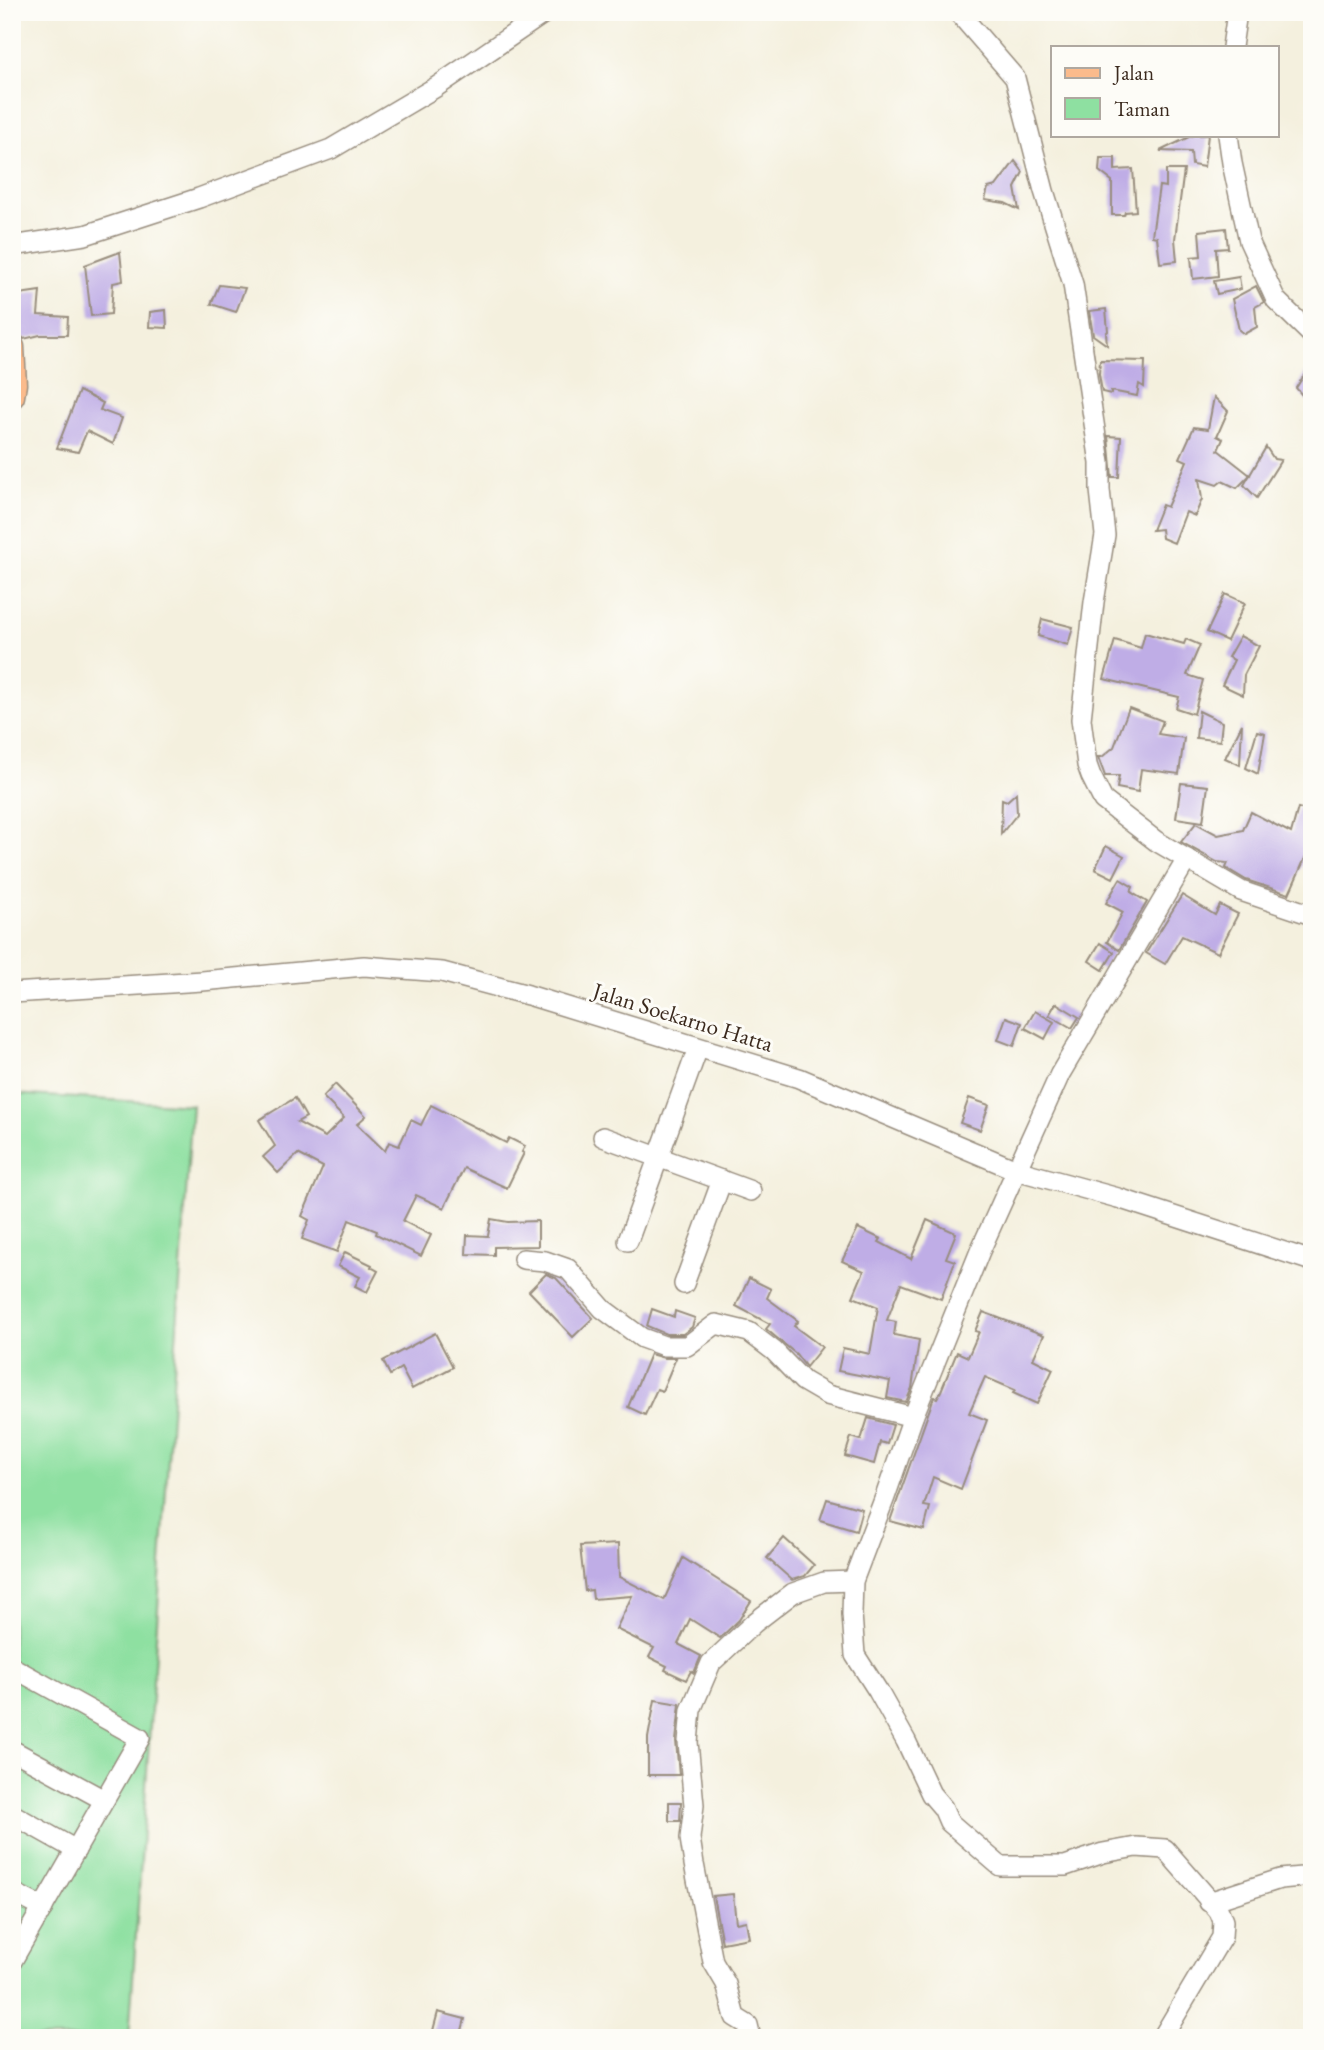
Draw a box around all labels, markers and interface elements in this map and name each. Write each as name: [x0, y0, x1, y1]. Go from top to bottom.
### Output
legend: [1051, 46, 1278, 136]
text: Jalan: [1112, 59, 1154, 86]
text: Taman: [1114, 95, 1170, 122]
street label: Jalan Soekarno Hatta: [587, 975, 777, 1059]

